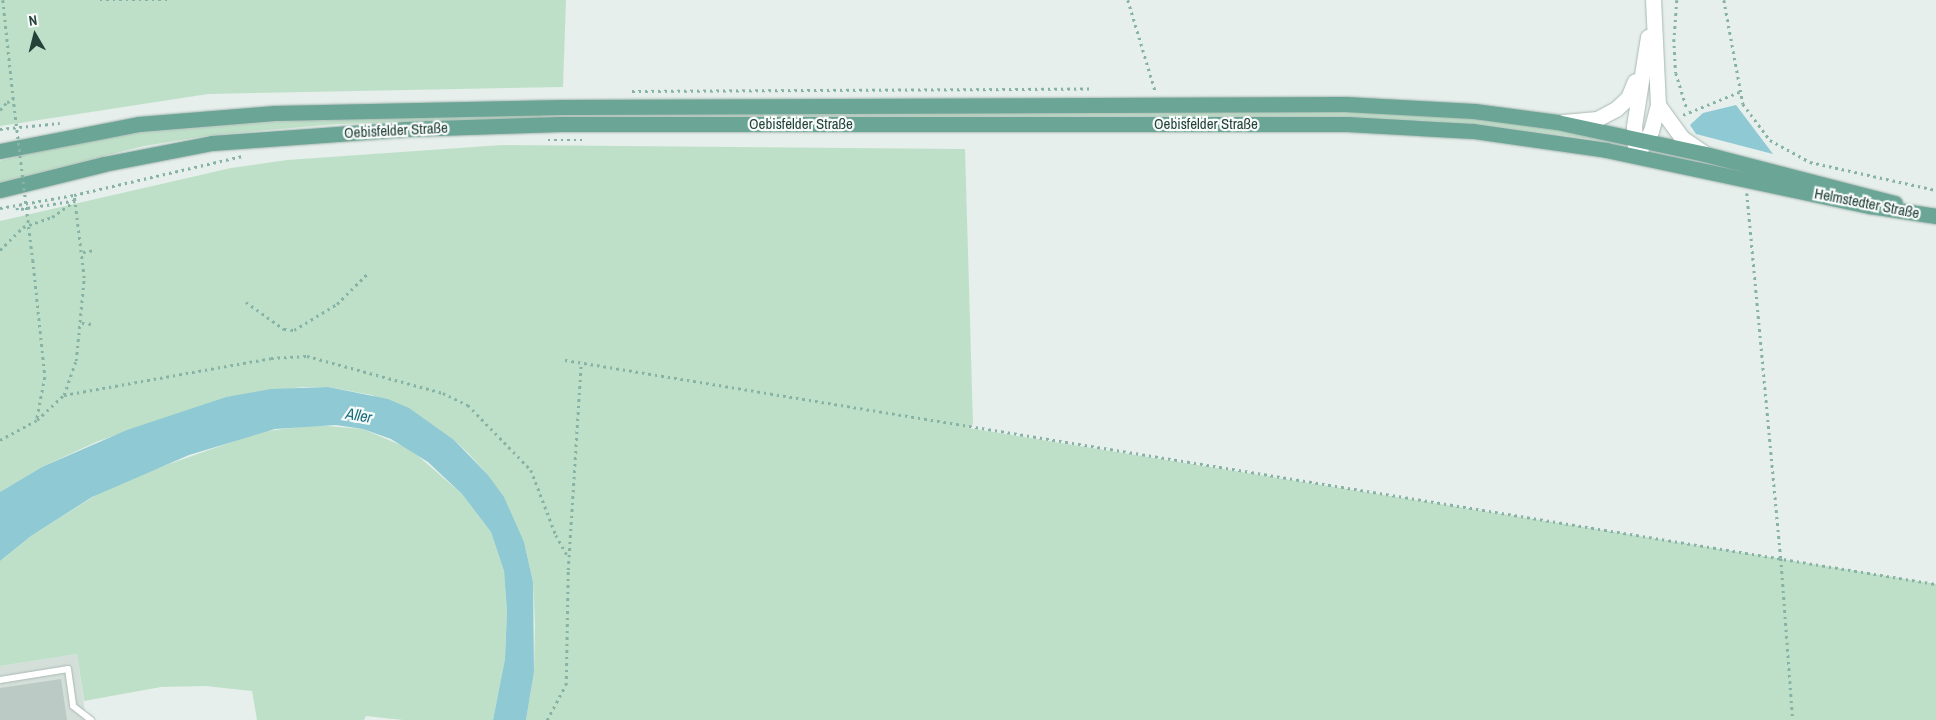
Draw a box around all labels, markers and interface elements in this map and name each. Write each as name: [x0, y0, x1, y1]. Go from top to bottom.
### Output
north arrow: [10, 10, 60, 60]
text: N: [28, 11, 38, 30]
street label: Oebisfelder Straße: [749, 115, 853, 133]
street label: Oebisfelder Straße: [1154, 115, 1258, 133]
street label: Oebisfelder Straße: [344, 118, 448, 142]
street label: Helmstedter Straße: [1813, 184, 1921, 222]
water label: Aller: [344, 403, 374, 427]

